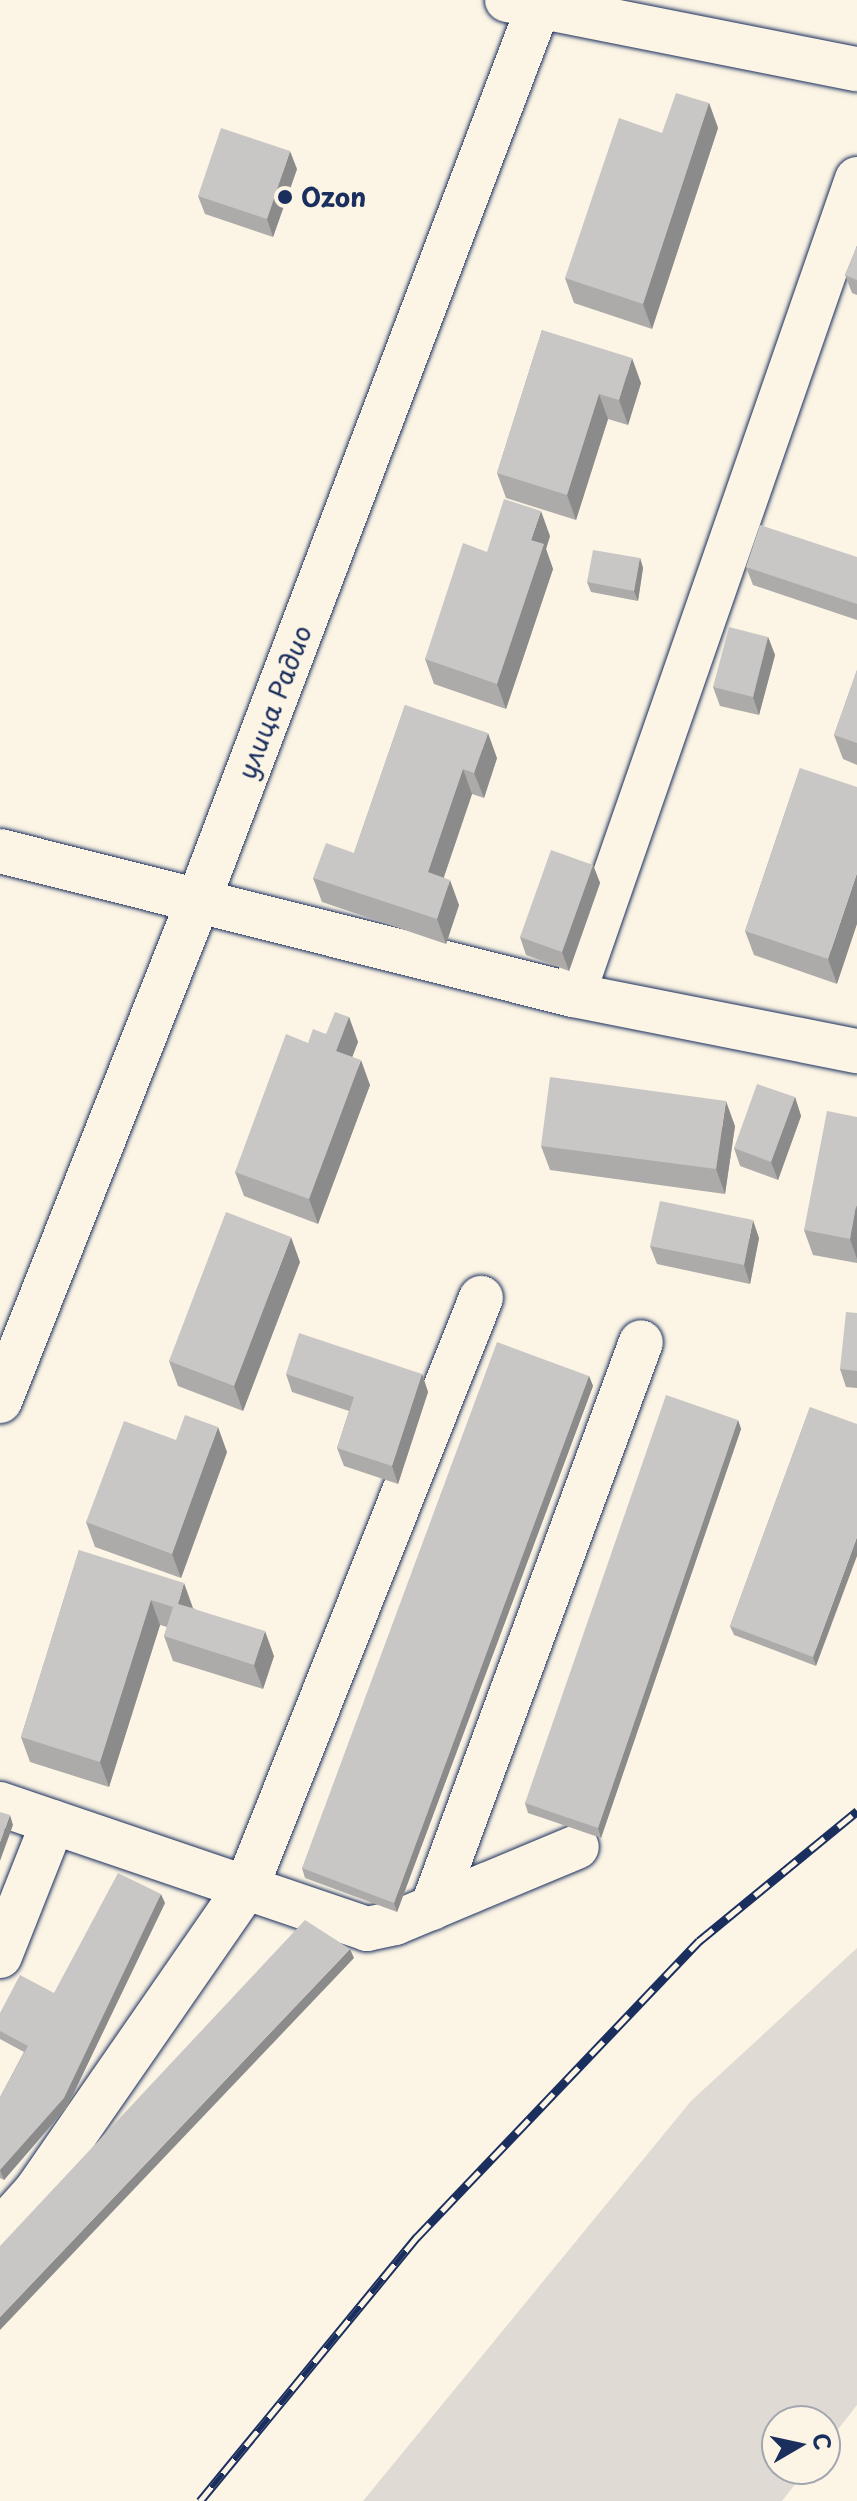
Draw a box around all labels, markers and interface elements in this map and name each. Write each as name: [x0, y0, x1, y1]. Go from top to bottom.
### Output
place label: Ozon: [301, 181, 366, 213]
marker: Ozon: [276, 188, 294, 206]
street label: улица Радио: [230, 621, 318, 783]
north arrow: [761, 2405, 841, 2485]
text: С: [806, 2431, 841, 2452]

